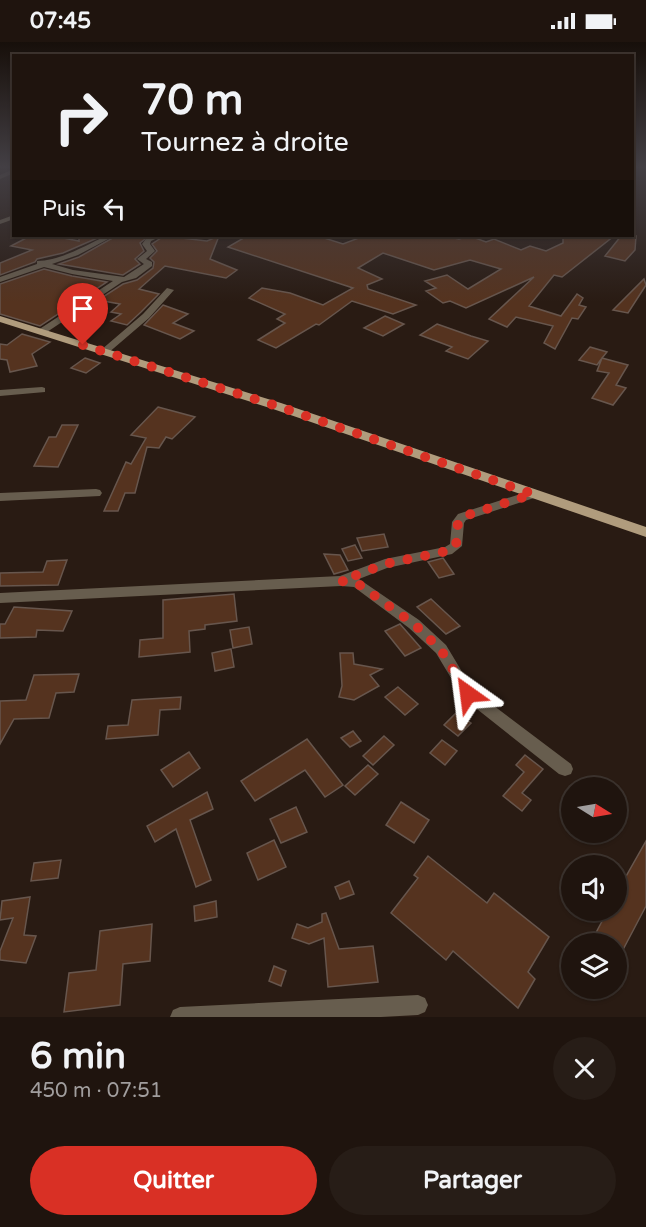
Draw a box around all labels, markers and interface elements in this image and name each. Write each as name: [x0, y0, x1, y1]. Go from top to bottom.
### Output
text: 07:45: [30, 8, 91, 34]
text: 70 m: [141, 75, 243, 126]
icon: right: [42, 78, 120, 156]
text: Tournez à droite: [141, 126, 349, 159]
icon: left: [98, 192, 131, 225]
text: Puis: [42, 196, 86, 222]
pin: [57, 283, 108, 345]
icon: arrive: [66, 292, 99, 325]
position arrow: [436, 662, 500, 726]
north arrow: [561, 777, 627, 843]
map controls: [561, 777, 627, 999]
button: sound: [561, 855, 627, 921]
button: layers: [561, 933, 627, 999]
text: 6 min: [30, 1035, 126, 1078]
button: close: [553, 1037, 616, 1100]
text: 450 m · 07:51: [30, 1079, 162, 1103]
button: Quitter: [30, 1146, 317, 1215]
button: Partager: [329, 1146, 616, 1215]

